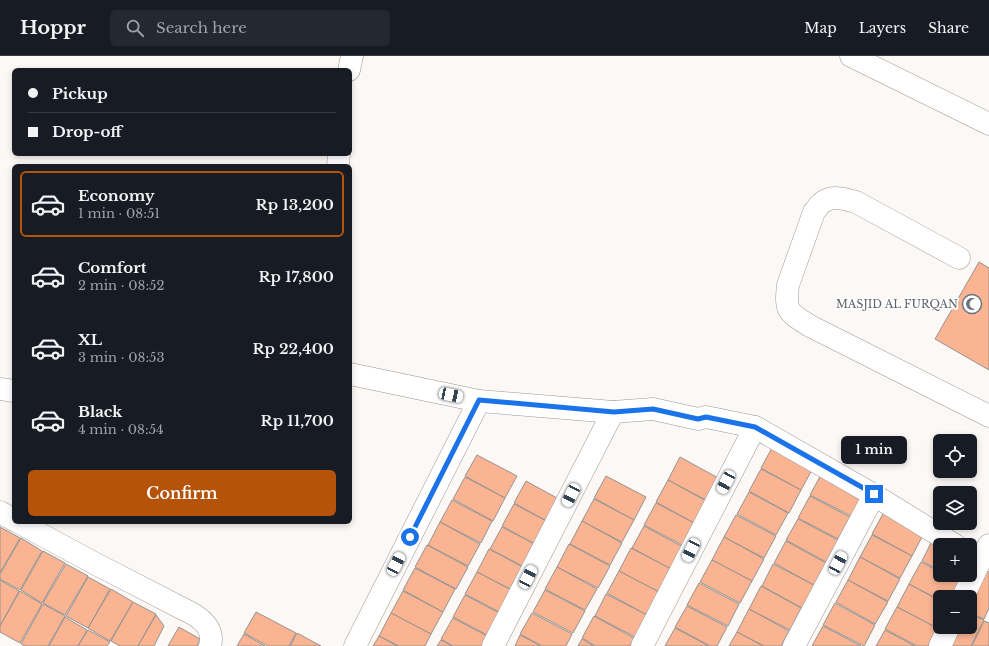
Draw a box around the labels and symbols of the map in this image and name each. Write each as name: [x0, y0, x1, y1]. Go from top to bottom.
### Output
mosque icon: MASJID AL FURQAN: [961, 293, 983, 315]
place label: MASJID AL FURQAN: [836, 297, 958, 311]
car: [438, 387, 464, 403]
callout: 1 min: [841, 436, 907, 464]
car: [715, 469, 737, 495]
car: [560, 482, 582, 508]
route end: [865, 485, 883, 503]
route start: [401, 528, 419, 546]
car: [680, 537, 702, 563]
car: [827, 550, 849, 576]
car: [385, 551, 407, 577]
car: [517, 564, 539, 590]

